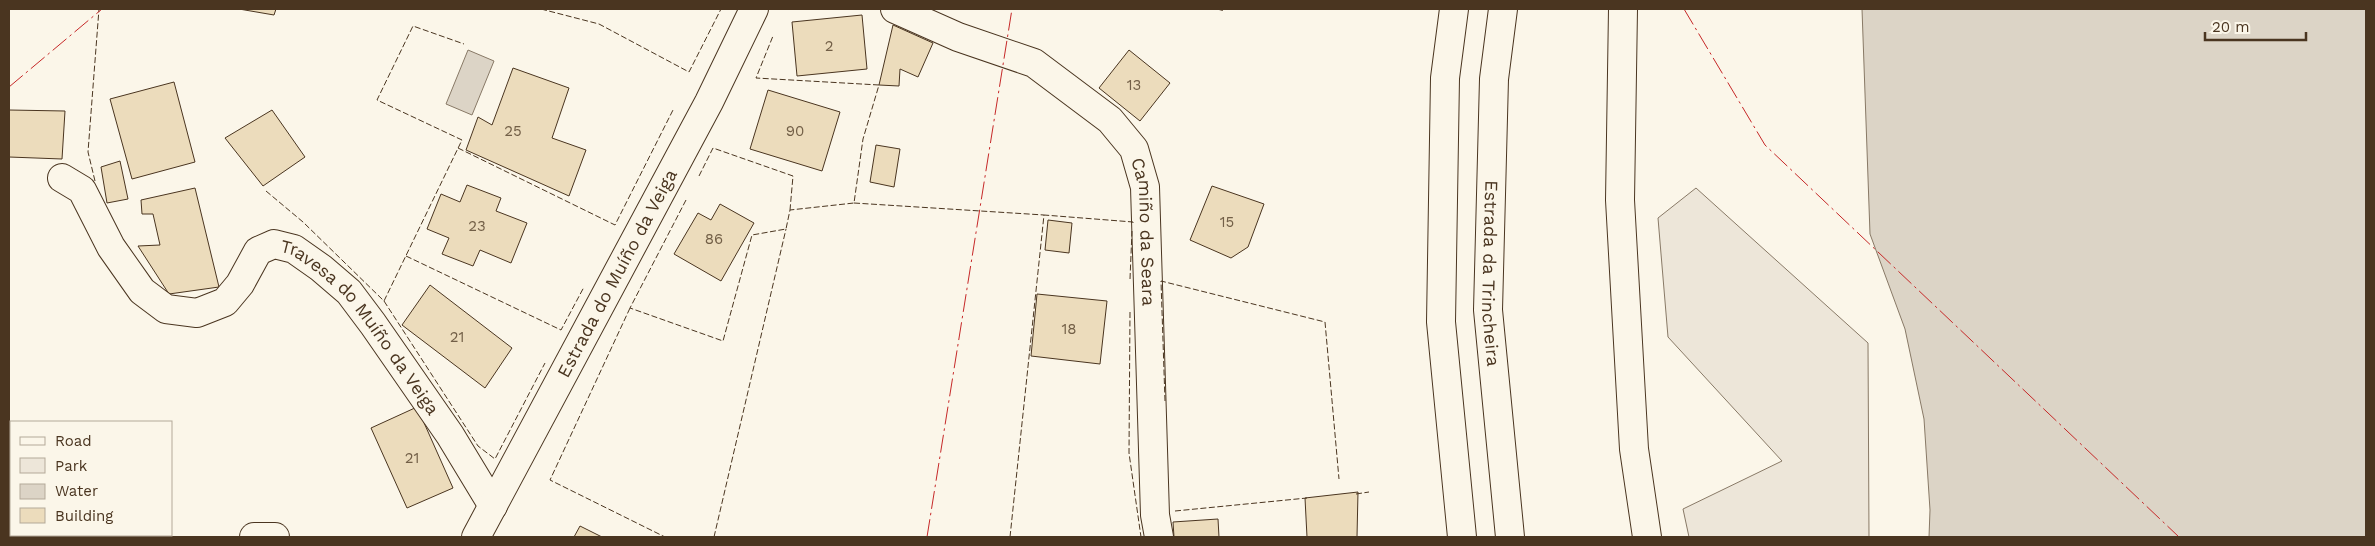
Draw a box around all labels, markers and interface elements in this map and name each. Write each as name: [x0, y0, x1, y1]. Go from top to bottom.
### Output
scale bar: [2205, 10, 2306, 42]
text: 20 m: [2212, 18, 2250, 36]
house number: 2: [825, 37, 833, 55]
house number: 13: [1127, 76, 1141, 94]
house number: 25: [504, 122, 522, 140]
house number: 90: [786, 122, 804, 140]
street label: Camiño da Seara: [1127, 155, 1160, 306]
street label: Estrada do Muíño da Veiga: [552, 166, 681, 381]
street label: Estrada da Trincheira: [1478, 180, 1504, 367]
house number: 15: [1220, 213, 1234, 231]
house number: 23: [468, 217, 486, 235]
house number: 86: [705, 230, 723, 248]
street label: Travesa do Muíño da Veiga: [279, 235, 444, 419]
house number: 18: [1061, 320, 1077, 338]
house number: 21: [450, 328, 464, 346]
legend: [10, 421, 172, 536]
text: Road: [55, 432, 92, 450]
house number: 21: [405, 449, 419, 467]
text: Park: [55, 457, 88, 475]
text: Water: [55, 482, 98, 500]
text: Building: [55, 507, 113, 525]

